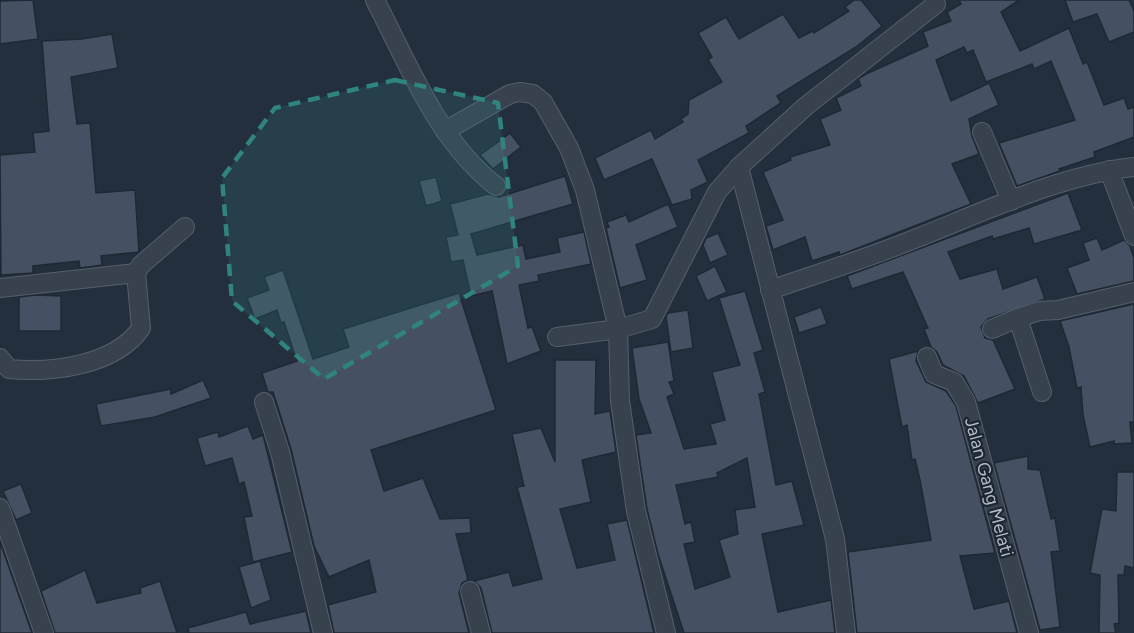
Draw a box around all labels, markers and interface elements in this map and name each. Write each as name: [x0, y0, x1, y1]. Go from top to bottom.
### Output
street label: Jalan Gang Melati: [960, 415, 1018, 559]

